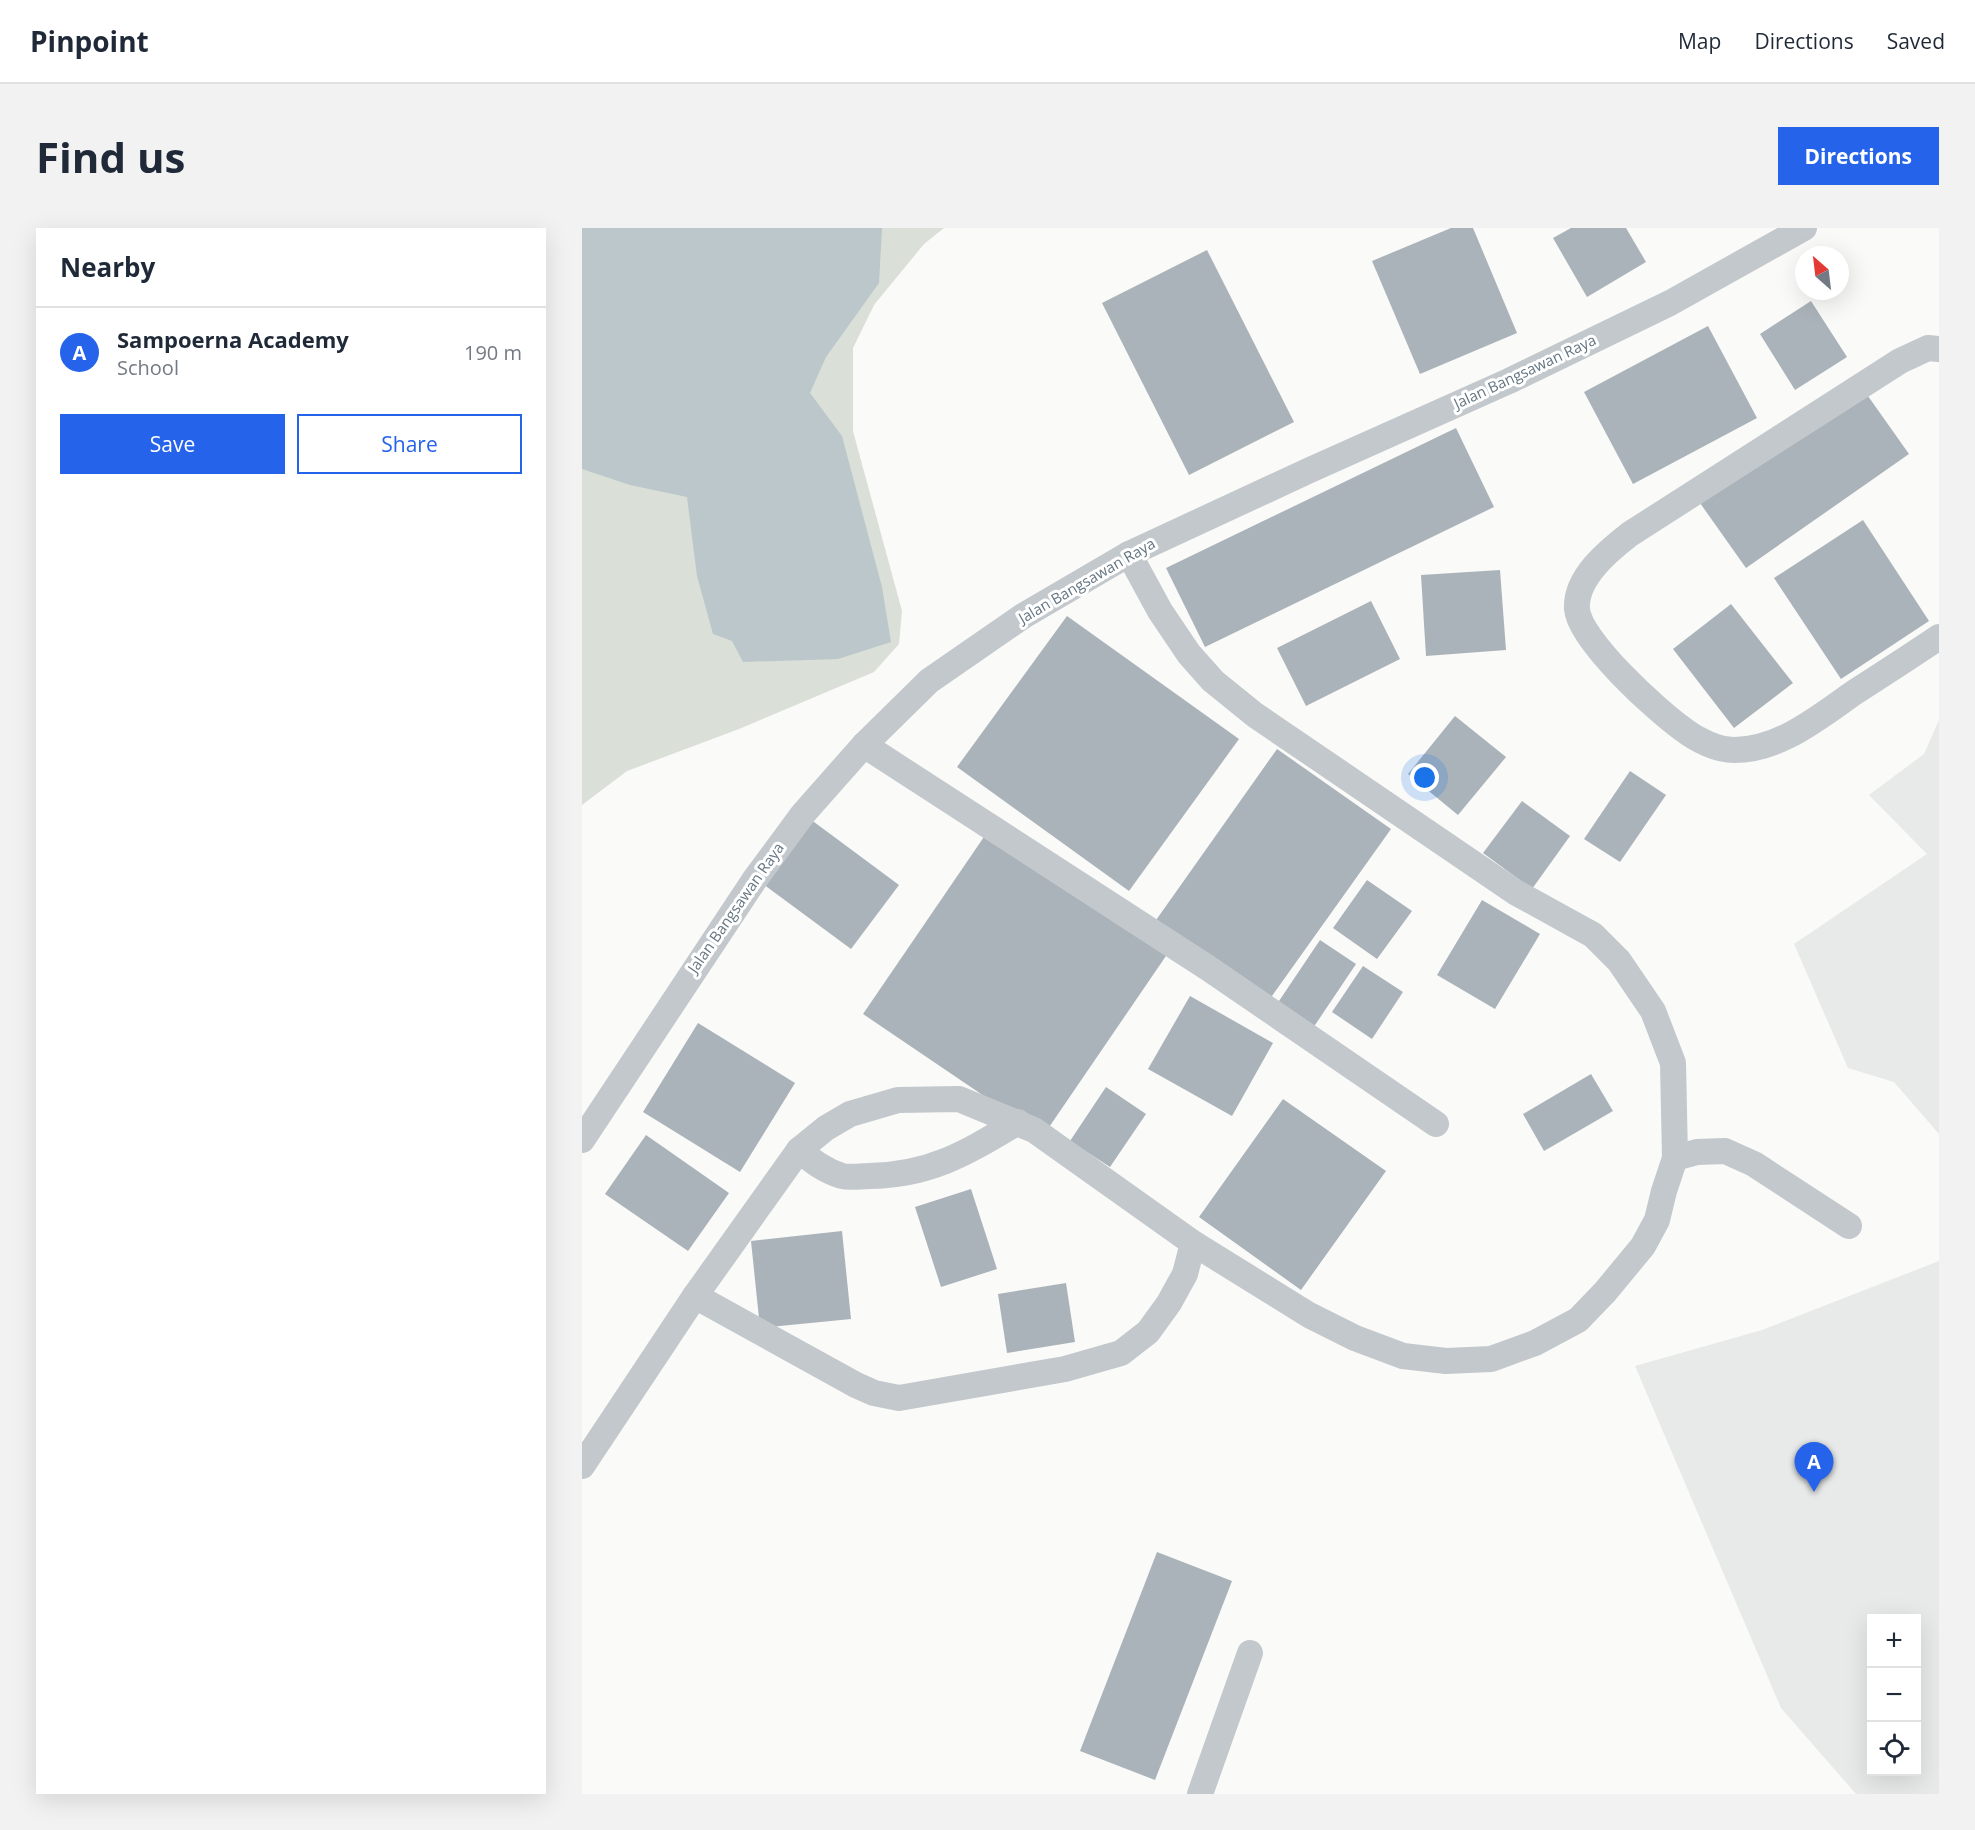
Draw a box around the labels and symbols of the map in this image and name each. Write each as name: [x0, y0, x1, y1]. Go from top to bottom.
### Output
north arrow: [1795, 246, 1849, 300]
street label: Jalan Bangsawan Raya: [1448, 329, 1599, 414]
street label: Jalan Bangsawan Raya: [1013, 533, 1159, 629]
your location: [1410, 763, 1439, 792]
street label: Jalan Bangsawan Raya: [681, 838, 788, 978]
pin: A: [1794, 1442, 1834, 1492]

